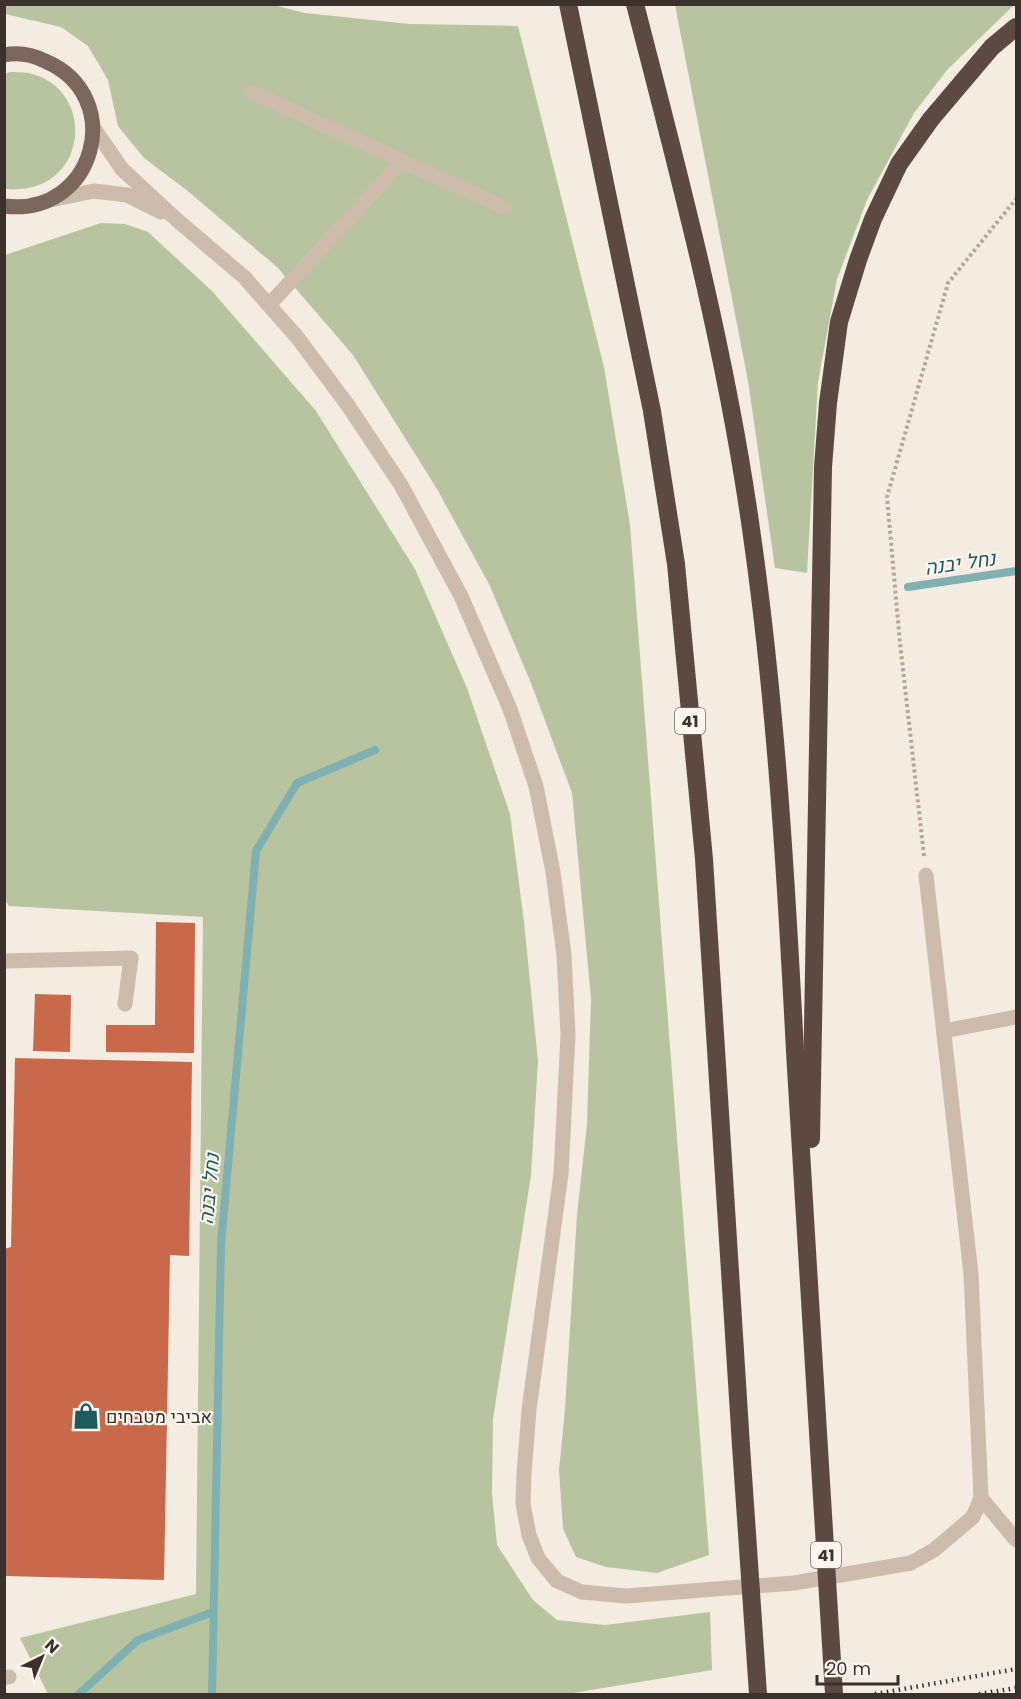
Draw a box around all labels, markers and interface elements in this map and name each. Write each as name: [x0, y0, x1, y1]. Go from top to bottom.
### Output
water label: נחל יבנה: [923, 544, 999, 582]
road number: 41: [675, 708, 705, 734]
water label: נחל יבנה: [192, 1151, 226, 1226]
shop icon: אביבי מטבחים: [71, 1401, 101, 1431]
place label: אביבי מטבחים: [106, 1404, 212, 1429]
road number: 41: [811, 1542, 841, 1568]
north arrow: [12, 1627, 72, 1687]
text: N: [40, 1634, 64, 1659]
scale bar: [817, 1648, 898, 1686]
text: 20 m: [826, 1656, 871, 1681]

